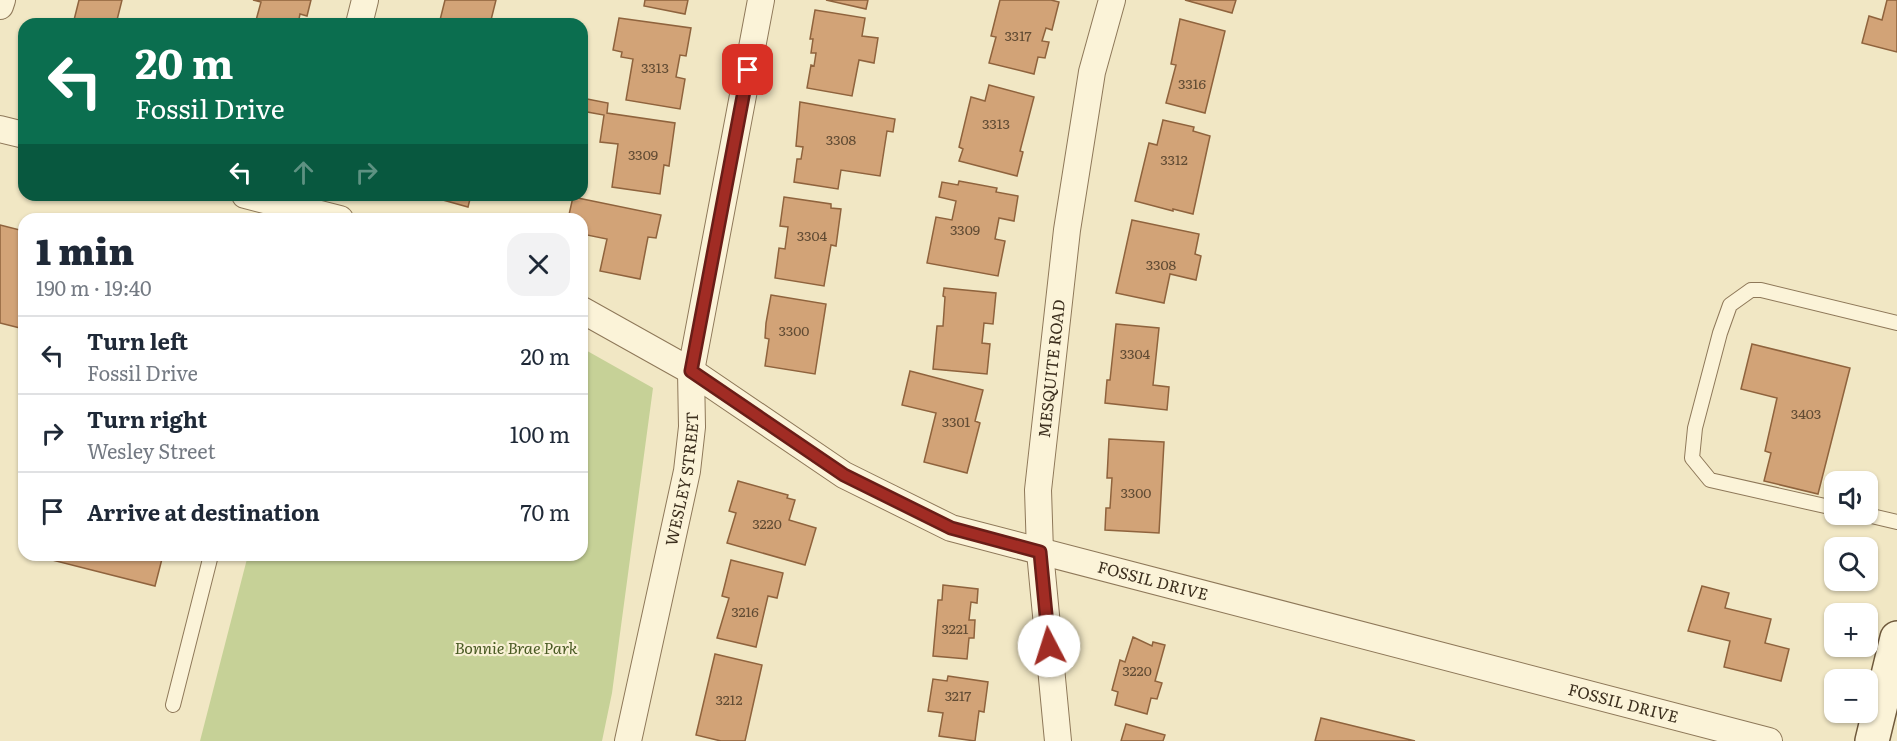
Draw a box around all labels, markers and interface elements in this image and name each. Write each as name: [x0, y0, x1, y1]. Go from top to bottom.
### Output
house number: 3317: [1004, 25, 1032, 45]
text: 20 m: [135, 30, 234, 92]
icon: left: [36, 42, 114, 120]
pin: [722, 44, 773, 95]
icon: arrive: [731, 53, 764, 86]
house number: 3313: [641, 57, 669, 77]
house number: 3316: [1178, 73, 1206, 93]
text: Fossil Drive: [135, 87, 285, 127]
house number: 3313: [982, 113, 1010, 133]
house number: 3308: [826, 129, 857, 149]
house number: 3309: [628, 144, 658, 164]
house number: 3312: [1160, 149, 1188, 169]
icon: left: [224, 156, 257, 189]
icon: ahead: [287, 156, 320, 189]
icon: right: [350, 156, 383, 189]
house number: 3309: [950, 219, 980, 239]
text: 1 min: [36, 223, 134, 276]
house number: 3304: [797, 225, 828, 245]
button: close: [507, 233, 570, 296]
house number: 3308: [1146, 254, 1177, 274]
text: 190 m · 19:40: [36, 272, 152, 302]
street label: MESQUITE ROAD: [1031, 298, 1070, 439]
house number: 3300: [779, 320, 809, 340]
text: Turn left: [87, 324, 188, 357]
icon: left: [36, 339, 69, 372]
text: 20 m: [520, 339, 570, 372]
house number: 3304: [1120, 343, 1151, 363]
text: Fossil Drive: [87, 357, 198, 387]
text: Turn right: [87, 402, 207, 435]
house number: 3403: [1791, 403, 1821, 423]
street label: WESLEY STREET: [658, 411, 703, 548]
house number: 3301: [942, 411, 971, 431]
icon: right: [36, 417, 69, 450]
text: 100 m: [510, 417, 570, 450]
text: Wesley Street: [87, 435, 215, 465]
map controls: [1824, 471, 1878, 723]
button: sound: [1824, 471, 1878, 525]
house number: 3300: [1121, 482, 1151, 502]
icon: arrive: [36, 495, 69, 528]
text: Arrive at destination: [87, 495, 320, 528]
text: 70 m: [520, 495, 570, 528]
house number: 3220: [752, 513, 782, 533]
button: search: [1824, 537, 1878, 591]
street label: FOSSIL DRIVE: [1095, 554, 1211, 606]
house number: 3216: [731, 601, 759, 621]
button: +: [1824, 603, 1878, 657]
position arrow: [1017, 614, 1081, 678]
house number: 3221: [941, 618, 969, 638]
park label: Bonnie Brae Park: [454, 635, 578, 659]
house number: 3220: [1122, 660, 1152, 680]
button: −: [1824, 669, 1878, 723]
street label: FOSSIL DRIVE: [1566, 676, 1681, 728]
house number: 3217: [945, 685, 971, 705]
house number: 3212: [715, 689, 743, 709]

